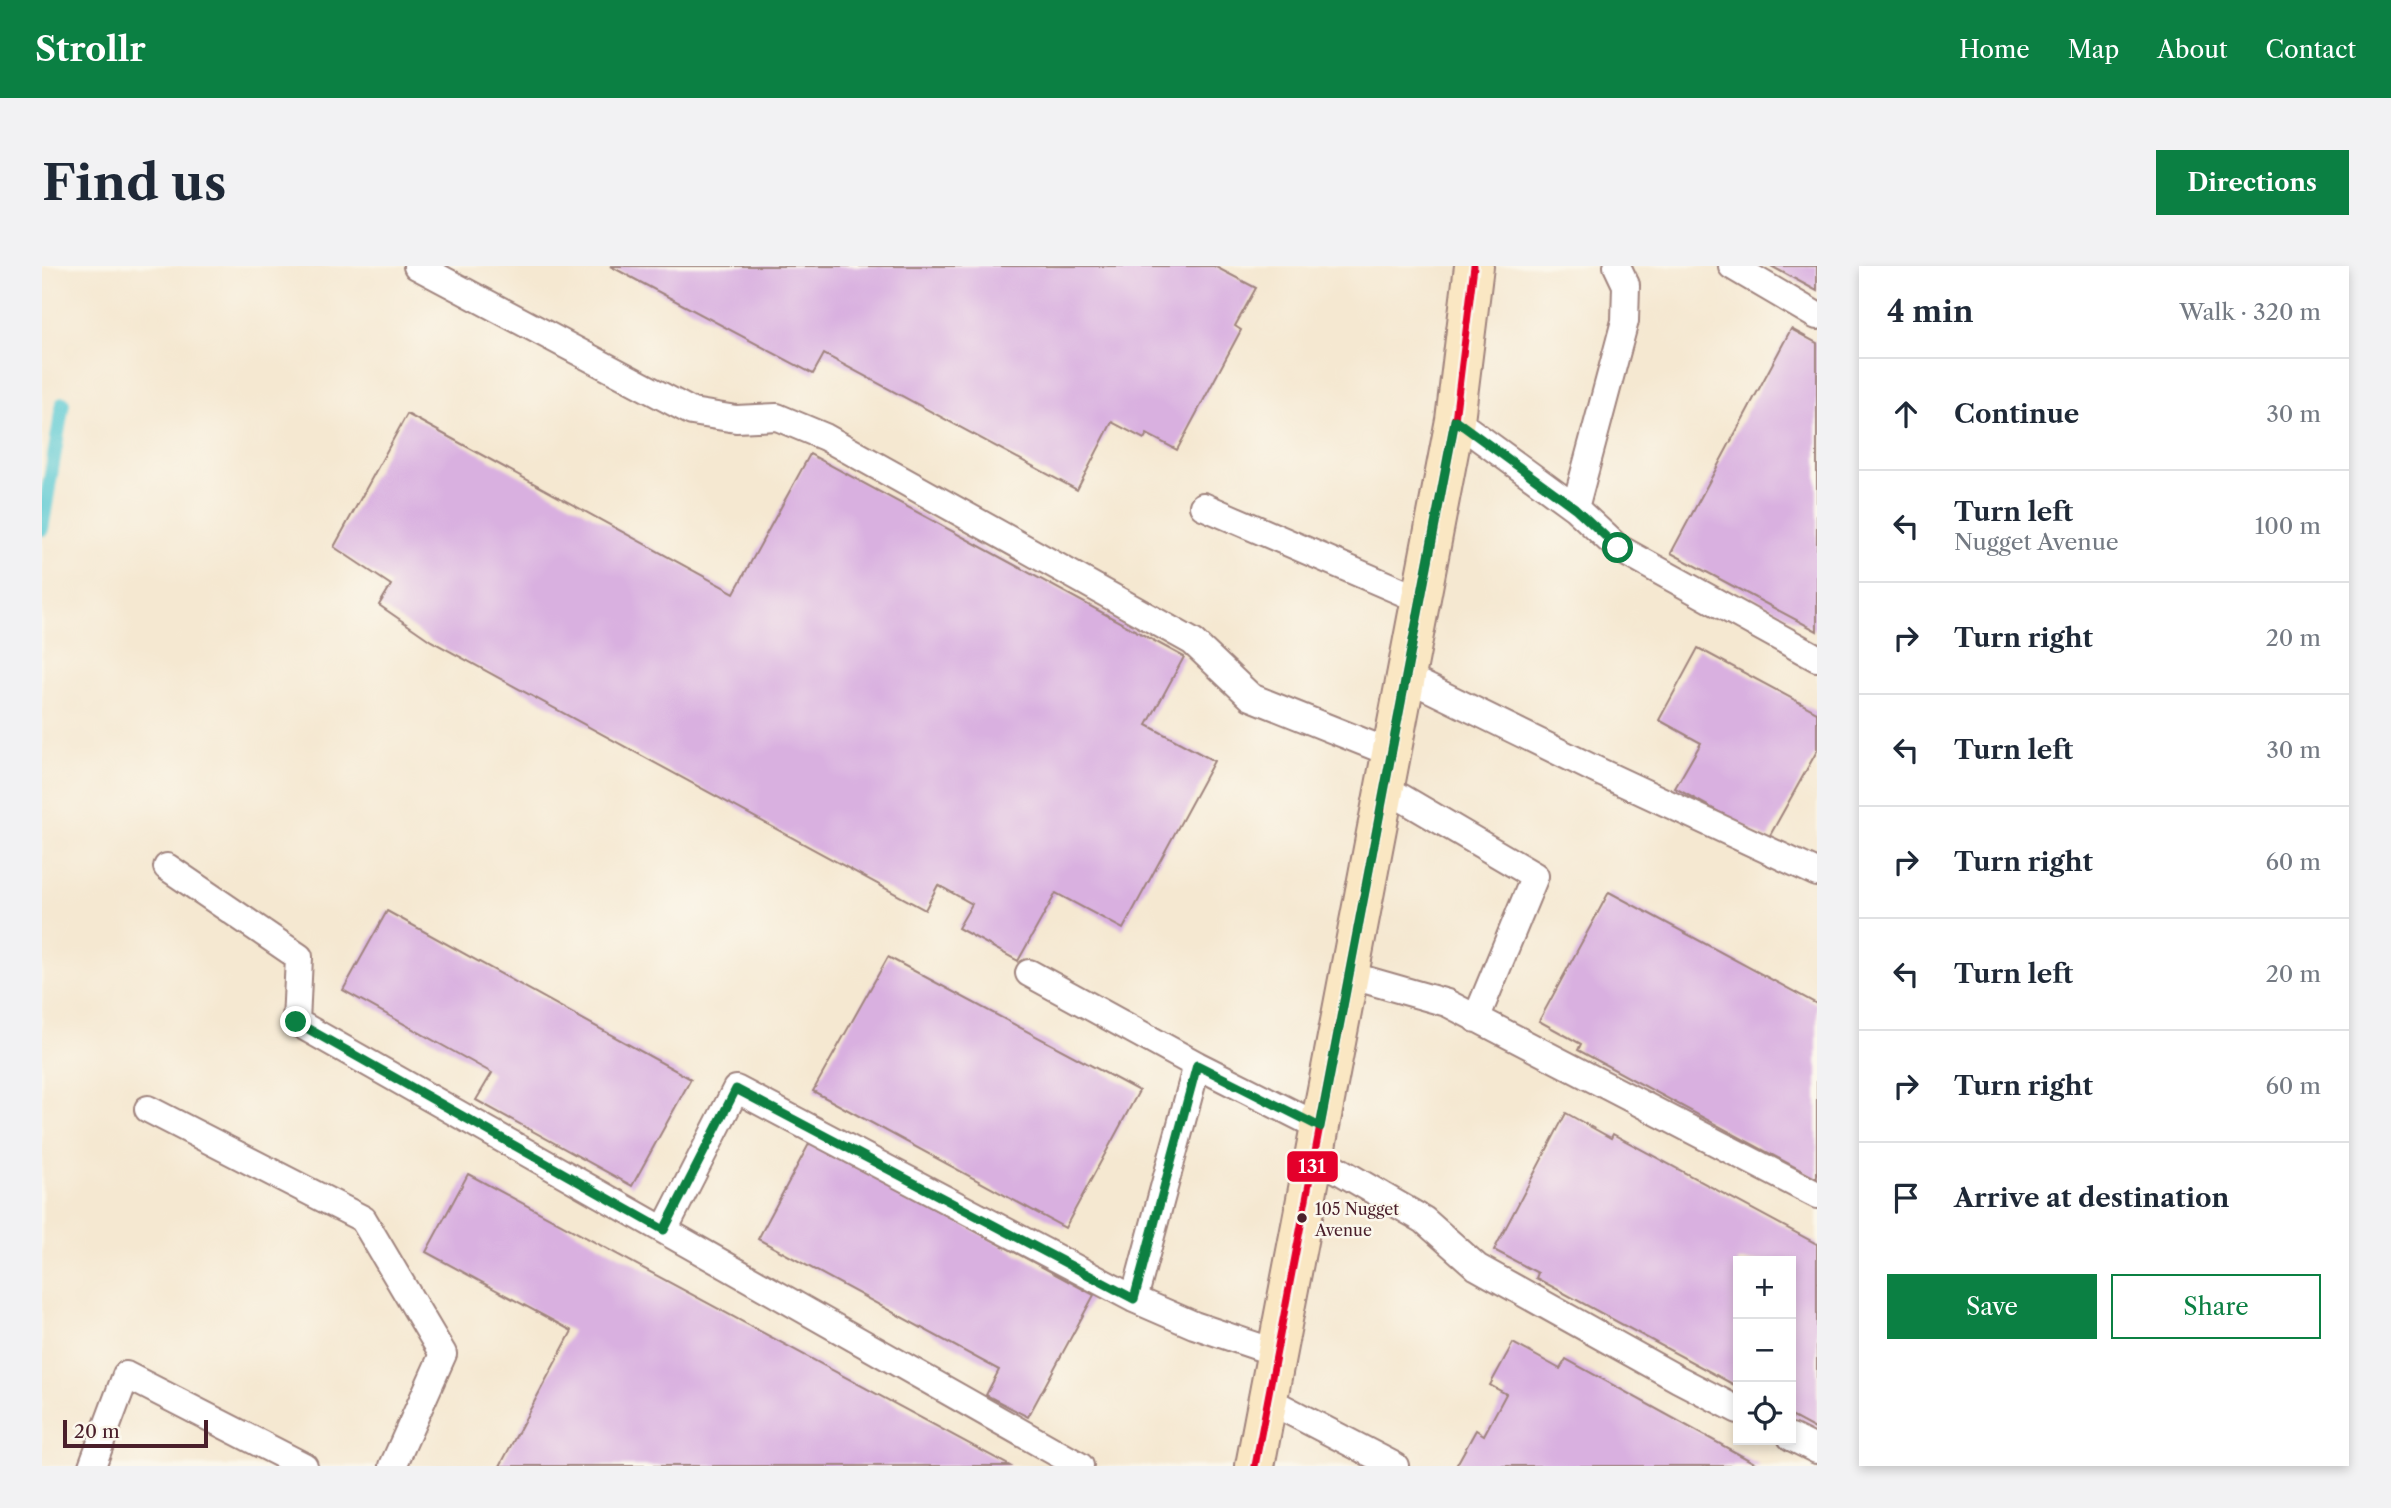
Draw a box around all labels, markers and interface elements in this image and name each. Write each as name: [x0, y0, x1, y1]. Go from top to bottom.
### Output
text: Strollr: [35, 29, 146, 70]
text: Home: [1959, 35, 2030, 64]
text: Map: [2068, 35, 2119, 64]
text: About: [2157, 35, 2228, 64]
text: Contact: [2266, 35, 2356, 64]
button: Directions: [2156, 150, 2349, 215]
text: Find us: [42, 152, 226, 213]
text: 4 min: [1887, 293, 1973, 330]
text: Walk · 320 m: [2179, 298, 2321, 326]
icon: ahead: [1887, 395, 1925, 433]
text: Continue: [1954, 398, 2079, 430]
text: 30 m: [2266, 400, 2321, 428]
text: Turn left: [1954, 496, 2073, 528]
icon: left: [1887, 507, 1925, 545]
text: 100 m: [2255, 512, 2321, 540]
text: Nugget Avenue: [1954, 528, 2119, 556]
route start: [1602, 532, 1633, 563]
icon: right: [1887, 619, 1925, 657]
text: Turn right: [1954, 622, 2093, 654]
text: 20 m: [2266, 624, 2321, 652]
icon: left: [1887, 731, 1925, 769]
text: Turn left: [1954, 734, 2073, 766]
text: 30 m: [2266, 736, 2321, 764]
icon: right: [1887, 843, 1925, 881]
text: Turn right: [1954, 846, 2093, 878]
text: 60 m: [2265, 848, 2321, 876]
icon: left: [1887, 955, 1925, 993]
text: Turn left: [1954, 958, 2073, 990]
text: 20 m: [2266, 960, 2321, 988]
route end: [280, 1006, 311, 1037]
icon: right: [1887, 1067, 1925, 1105]
text: Turn right: [1954, 1070, 2093, 1102]
text: 60 m: [2265, 1072, 2321, 1100]
line badge: 131: [1286, 1150, 1339, 1183]
text: 131: [1298, 1155, 1326, 1178]
icon: arrive: [1887, 1179, 1925, 1217]
text: Arrive at destination: [1954, 1182, 2229, 1214]
place label: 105 Nugget Avenue: [1314, 1199, 1399, 1240]
marker: 105 Nugget Avenue: [1295, 1211, 1309, 1225]
map controls: [1733, 1256, 1796, 1445]
button: +: [1733, 1256, 1796, 1319]
button: Save: [1887, 1274, 2097, 1339]
button: Share: [2111, 1274, 2321, 1339]
button: −: [1733, 1319, 1796, 1382]
button: locate: [1733, 1382, 1796, 1445]
scale bar: [63, 1417, 208, 1449]
text: 20 m: [74, 1420, 120, 1443]

